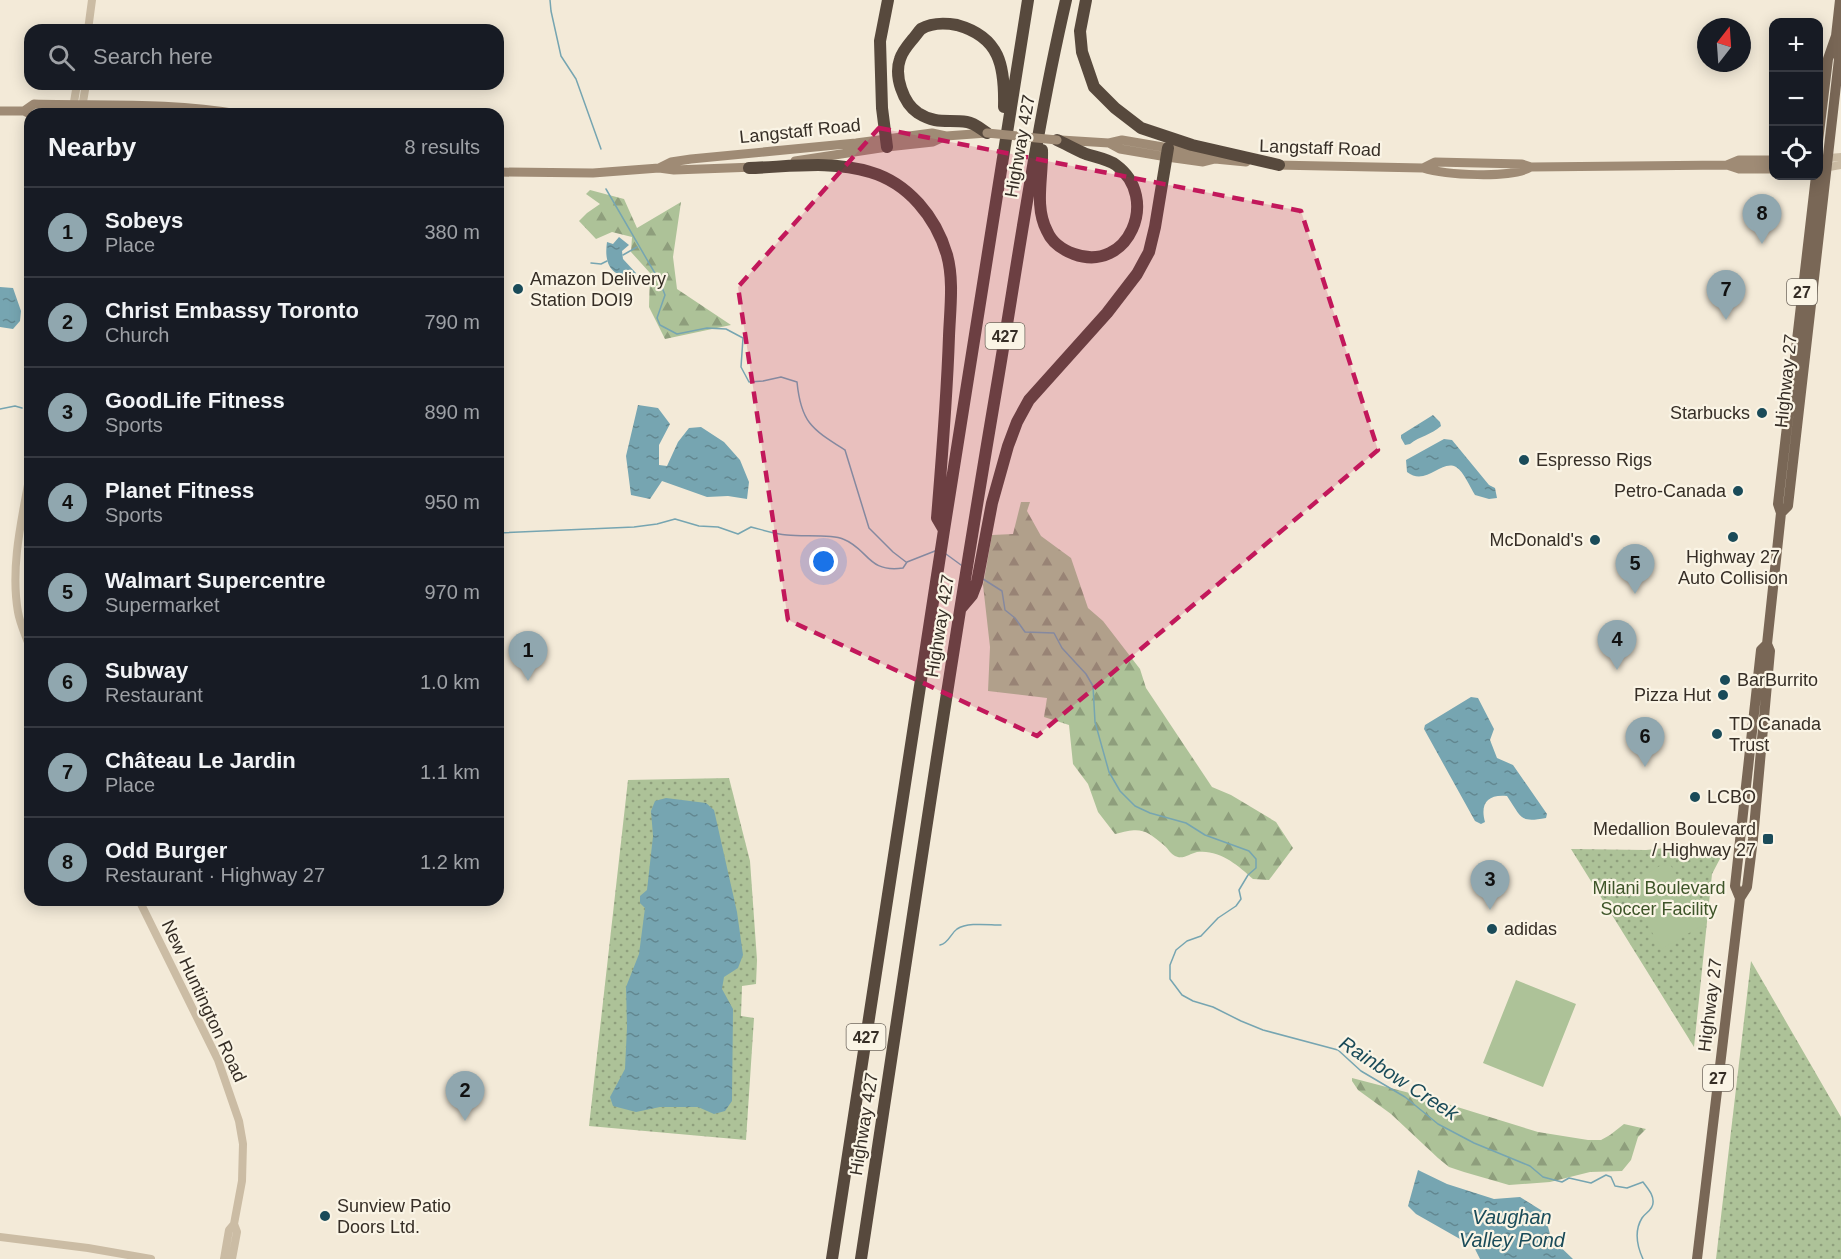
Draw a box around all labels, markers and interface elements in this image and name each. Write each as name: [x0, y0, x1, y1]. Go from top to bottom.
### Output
north arrow: [1697, 18, 1751, 72]
map controls: [1769, 18, 1823, 180]
button: +: [1769, 18, 1823, 72]
search box: [24, 24, 504, 90]
icon: search: [45, 41, 78, 74]
text: Search here: [93, 44, 213, 69]
button: −: [1769, 72, 1823, 126]
street label: Highway 427: [1001, 93, 1039, 199]
street label: Langstaff Road: [738, 115, 862, 147]
button: locate: [1769, 126, 1823, 180]
text: Nearby: [48, 132, 136, 162]
text: 8 results: [404, 136, 480, 158]
street label: Langstaff Road: [1259, 136, 1381, 160]
pin: 8: [1742, 194, 1782, 244]
text: Sobeys: [105, 208, 183, 233]
text: 1: [62, 221, 73, 243]
text: 380 m: [424, 221, 480, 243]
text: Place: [105, 234, 155, 256]
place label: Amazon Delivery Station DOI9: [530, 269, 666, 310]
pin: 7: [1706, 270, 1746, 320]
road number: 27: [1787, 279, 1817, 305]
marker: Amazon Delivery Station DOI9: [511, 282, 525, 296]
text: Christ Embassy Toronto: [105, 298, 359, 323]
text: 2: [62, 311, 73, 333]
text: 790 m: [424, 311, 480, 333]
road number: 427: [986, 323, 1024, 349]
text: Church: [105, 324, 169, 346]
street label: Highway 27: [1771, 333, 1801, 429]
text: GoodLife Fitness: [105, 388, 285, 413]
text: 3: [62, 401, 73, 423]
text: 890 m: [424, 401, 480, 423]
place label: Starbucks: [1670, 403, 1750, 423]
marker: Starbucks: [1755, 406, 1769, 420]
text: Sports: [105, 414, 163, 436]
place label: Espresso Rigs: [1536, 450, 1652, 470]
marker: Espresso Rigs: [1517, 453, 1531, 467]
text: Planet Fitness: [105, 478, 254, 503]
place label: Petro-Canada: [1614, 481, 1727, 501]
marker: Petro-Canada: [1731, 484, 1745, 498]
text: 4: [62, 491, 73, 513]
text: 950 m: [424, 491, 480, 513]
text: Sports: [105, 504, 163, 526]
place label: McDonald's: [1490, 530, 1583, 550]
marker: Highway 27 Auto Collision: [1726, 530, 1740, 544]
marker: McDonald's: [1588, 533, 1602, 547]
pin: 5: [1616, 544, 1654, 594]
your location: [809, 547, 838, 576]
place label: Highway 27 Auto Collision: [1678, 547, 1788, 588]
text: Walmart Supercentre: [105, 568, 325, 593]
street label: Highway 427: [922, 573, 958, 679]
text: 5: [62, 581, 73, 603]
text: 970 m: [424, 581, 480, 603]
text: Supermarket: [105, 594, 220, 616]
pin: 4: [1598, 620, 1636, 670]
pin: 1: [508, 632, 548, 681]
text: Subway: [105, 658, 188, 683]
place label: BarBurrito: [1737, 670, 1818, 690]
text: 6: [62, 671, 73, 693]
text: 1.0 km: [420, 671, 480, 693]
marker: BarBurrito: [1718, 673, 1732, 687]
text: Restaurant: [105, 684, 203, 706]
place label: Pizza Hut: [1634, 685, 1711, 705]
marker: Pizza Hut: [1716, 688, 1730, 702]
place label: TD Canada Trust: [1729, 714, 1822, 755]
pin: 6: [1626, 718, 1664, 767]
marker: TD Canada Trust: [1710, 727, 1724, 741]
text: Château Le Jardin: [105, 748, 296, 773]
text: 7: [62, 761, 73, 783]
text: 1.1 km: [420, 761, 480, 783]
text: Place: [105, 774, 155, 796]
place label: LCBO: [1707, 787, 1756, 807]
marker: LCBO: [1688, 790, 1702, 804]
place label: Medallion Boulevard / Highway 27: [1593, 819, 1756, 860]
marker: Medallion Boulevard / Highway 27: [1761, 832, 1775, 846]
text: Odd Burger: [105, 838, 227, 863]
text: 8: [62, 851, 73, 873]
text: 1.2 km: [420, 851, 480, 873]
pin: 3: [1470, 860, 1510, 910]
text: Restaurant · Highway 27: [105, 864, 325, 886]
park label: Milani Boulevard Soccer Facility: [1592, 878, 1726, 919]
street label: New Huntington Road: [158, 917, 250, 1085]
place label: adidas: [1504, 919, 1557, 939]
marker: adidas: [1485, 922, 1499, 936]
street label: Highway 27: [1694, 957, 1726, 1053]
road number: 427: [846, 1024, 886, 1050]
water label: Rainbow Creek: [1336, 1032, 1463, 1125]
road number: 27: [1703, 1065, 1733, 1091]
street label: Highway 427: [846, 1071, 882, 1177]
pin: 2: [446, 1072, 484, 1121]
place label: Sunview Patio Doors Ltd.: [337, 1196, 451, 1237]
water label: Vaughan Valley Pond: [1459, 1206, 1566, 1251]
marker: Sunview Patio Doors Ltd.: [318, 1209, 332, 1223]

